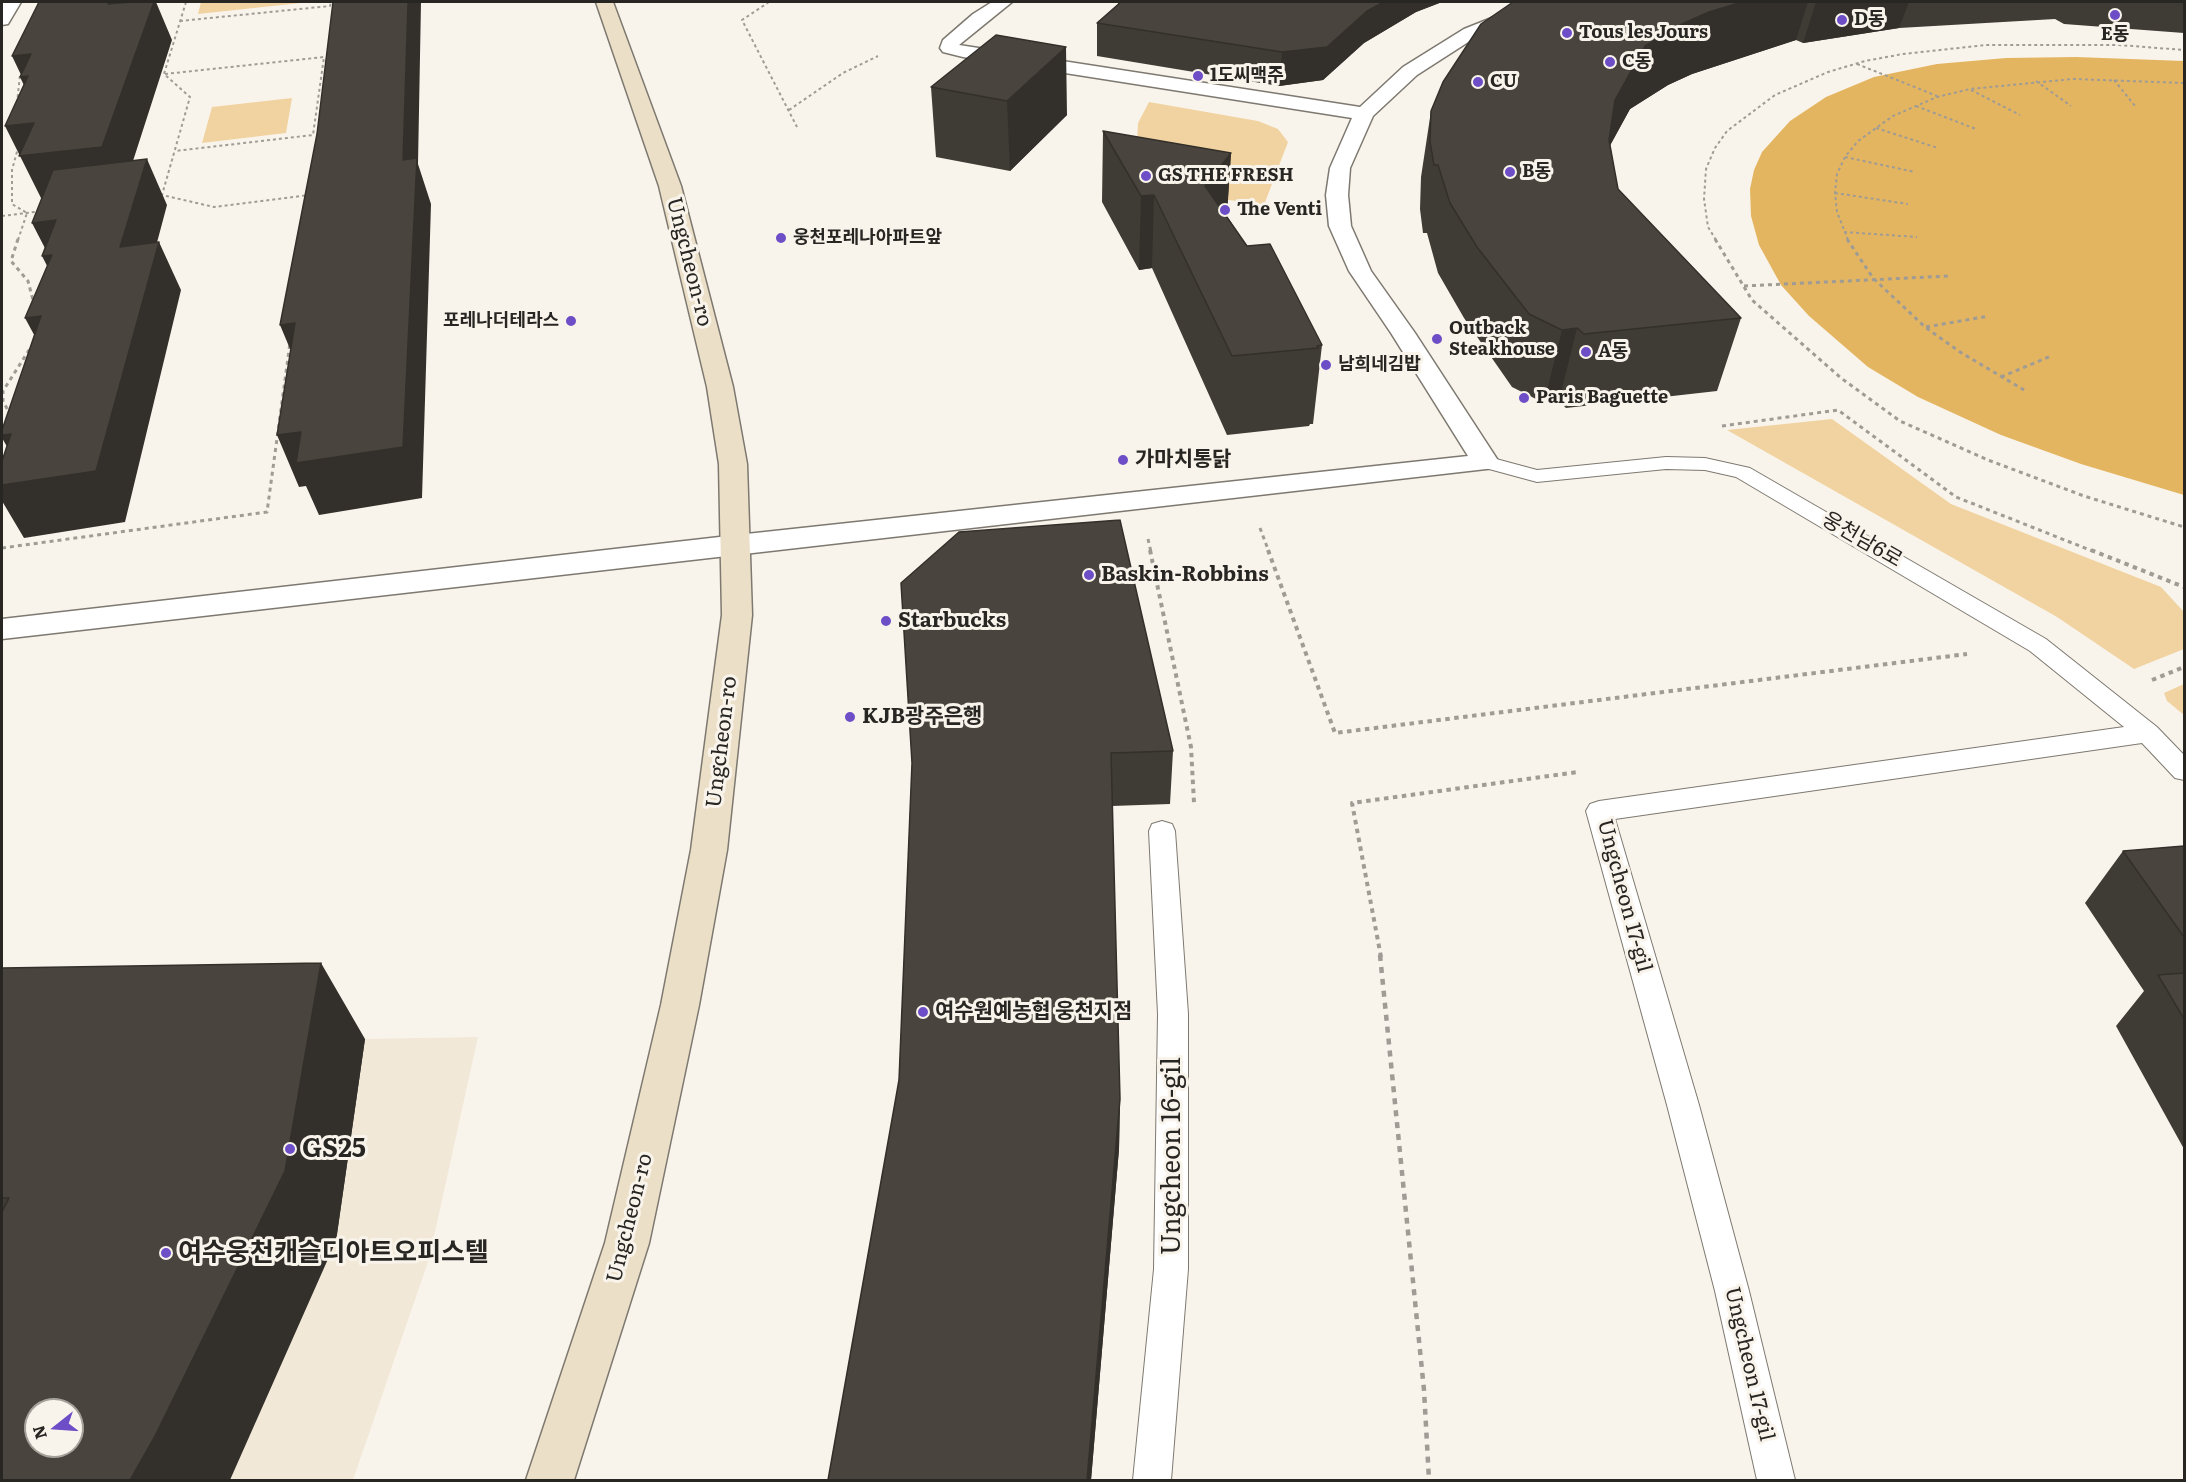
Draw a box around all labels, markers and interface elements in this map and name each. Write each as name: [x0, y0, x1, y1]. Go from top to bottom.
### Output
marker: E동: [2108, 8, 2122, 22]
place label: D동: [1854, 9, 1885, 31]
marker: D동: [1835, 13, 1849, 27]
place label: Tous les Jours: [1579, 22, 1708, 44]
place label: E동: [2101, 24, 2129, 46]
marker: Tous les Jours: [1560, 26, 1574, 40]
place label: C동: [1622, 51, 1651, 73]
marker: C동: [1603, 55, 1617, 69]
place label: 1도씨맥주: [1210, 65, 1284, 87]
marker: 1도씨맥주: [1191, 69, 1205, 83]
place label: CU: [1490, 71, 1517, 93]
marker: CU: [1471, 75, 1485, 89]
place label: B동: [1522, 161, 1551, 183]
place label: GS THE FRESH: [1158, 165, 1294, 187]
marker: B동: [1503, 165, 1517, 179]
marker: GS THE FRESH: [1139, 169, 1153, 183]
street label: Ungcheon-ro: [661, 195, 717, 329]
place label: The Venti: [1237, 199, 1322, 221]
marker: The Venti: [1218, 203, 1232, 217]
place label: 웅천포레나아파트앞: [793, 227, 942, 249]
marker: 웅천포레나아파트앞: [774, 231, 788, 245]
place label: 포레나더테라스: [443, 310, 559, 332]
marker: 포레나더테라스: [564, 314, 578, 328]
place label: Outback Steakhouse: [1449, 318, 1555, 360]
marker: Outback Steakhouse: [1430, 332, 1444, 346]
place label: A동: [1598, 341, 1628, 363]
marker: A동: [1579, 345, 1593, 359]
place label: 남희네김밥: [1338, 354, 1421, 376]
marker: 남희네김밥: [1319, 358, 1333, 372]
place label: Paris Baguette: [1536, 387, 1668, 409]
marker: Paris Baguette: [1517, 391, 1531, 405]
place label: 가마치통닭: [1135, 447, 1232, 473]
marker: 가마치통닭: [1116, 453, 1130, 467]
street label: 웅천남6로: [1817, 507, 1907, 573]
place label: Baskin-Robbins: [1101, 562, 1269, 588]
marker: Baskin-Robbins: [1082, 568, 1096, 582]
place label: Starbucks: [898, 608, 1006, 634]
marker: Starbucks: [879, 614, 893, 628]
street label: Ungcheon-ro: [701, 675, 743, 809]
place label: KJB광주은행: [862, 704, 982, 730]
marker: KJB광주은행: [843, 710, 857, 724]
street label: Ungcheon 17-gil: [1591, 817, 1657, 975]
place label: 여수원예농협 웅천지점: [935, 999, 1132, 1025]
marker: 여수원예농협 웅천지점: [916, 1005, 930, 1019]
street label: Ungcheon 16-gil: [1156, 1057, 1188, 1255]
place label: GS25: [302, 1133, 366, 1165]
marker: GS25: [283, 1142, 297, 1156]
street label: Ungcheon-ro: [602, 1151, 658, 1285]
place label: 여수웅천캐슬디아트오피스텔: [178, 1237, 489, 1269]
marker: 여수웅천캐슬디아트오피스텔: [159, 1246, 173, 1260]
street label: Ungcheon 17-gil: [1719, 1284, 1779, 1444]
north arrow: [24, 1398, 84, 1458]
text: N: [25, 1423, 52, 1443]

